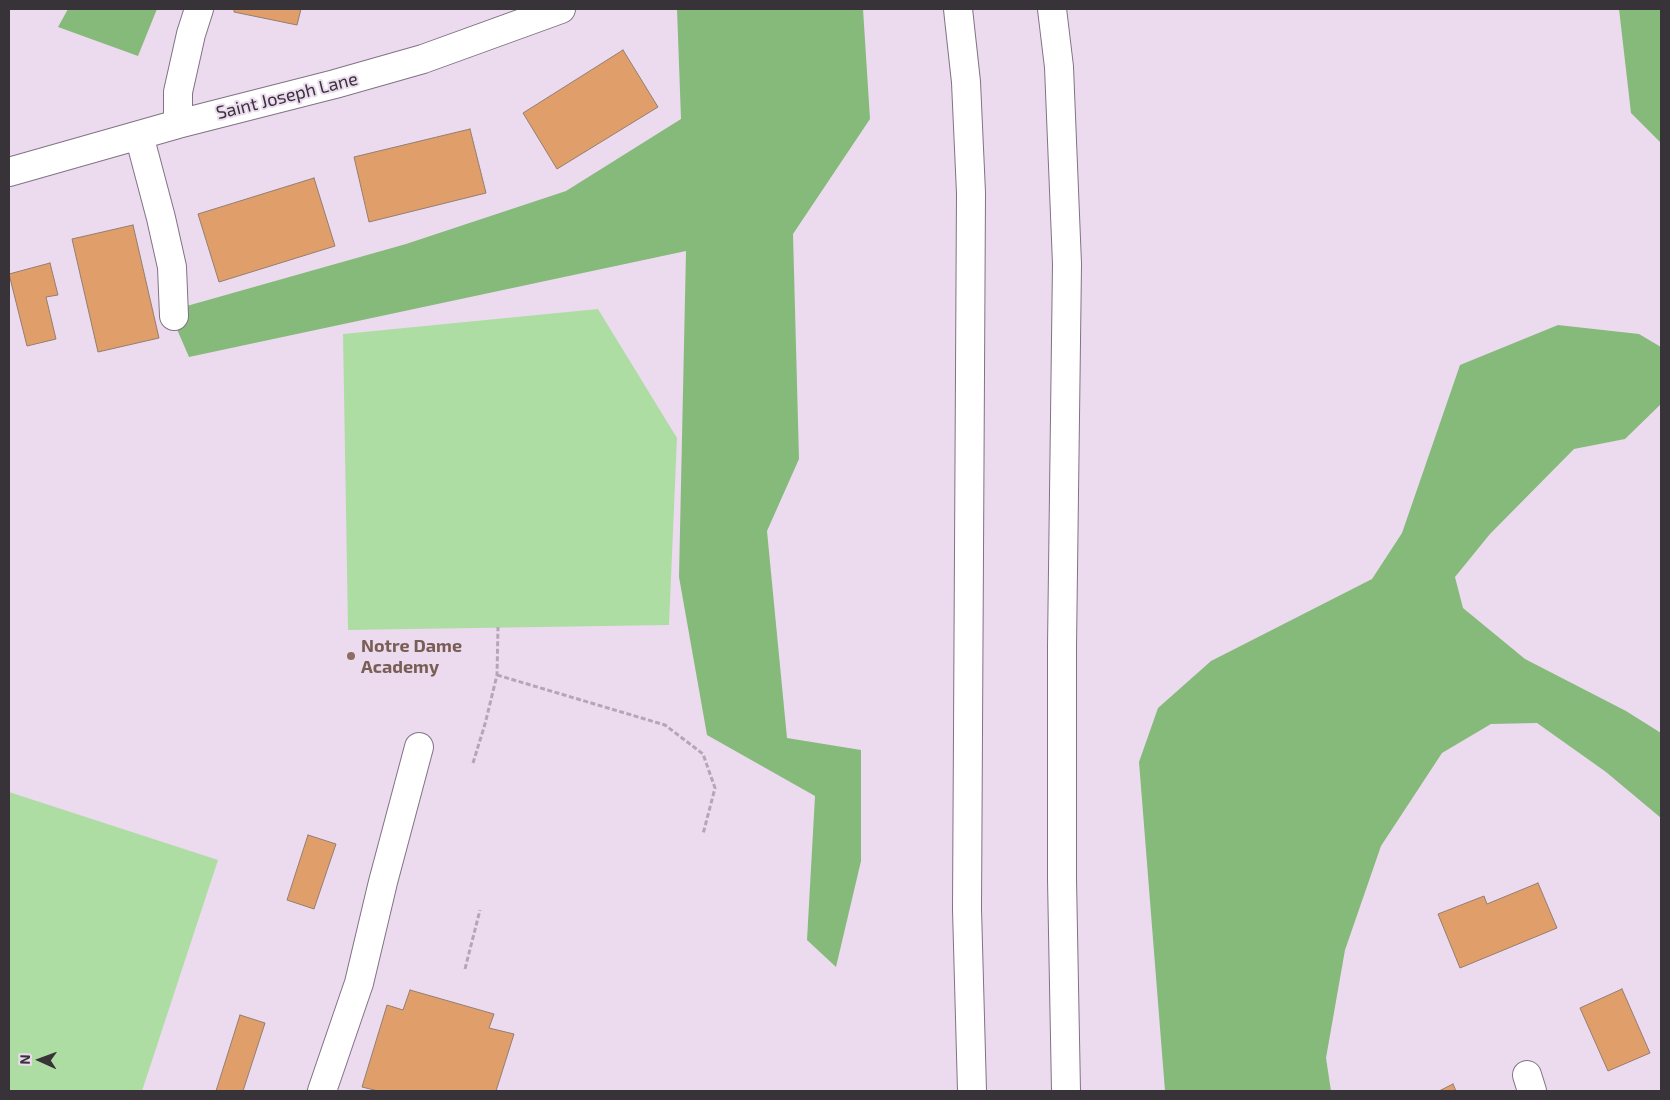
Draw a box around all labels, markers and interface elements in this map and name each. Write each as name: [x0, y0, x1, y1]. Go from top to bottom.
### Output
street label: Saint Joseph Lane: [214, 68, 360, 124]
place label: Notre Dame Academy: [361, 635, 462, 678]
marker: Notre Dame Academy: [345, 650, 357, 662]
north arrow: [15, 1035, 65, 1085]
text: N: [16, 1054, 33, 1065]

